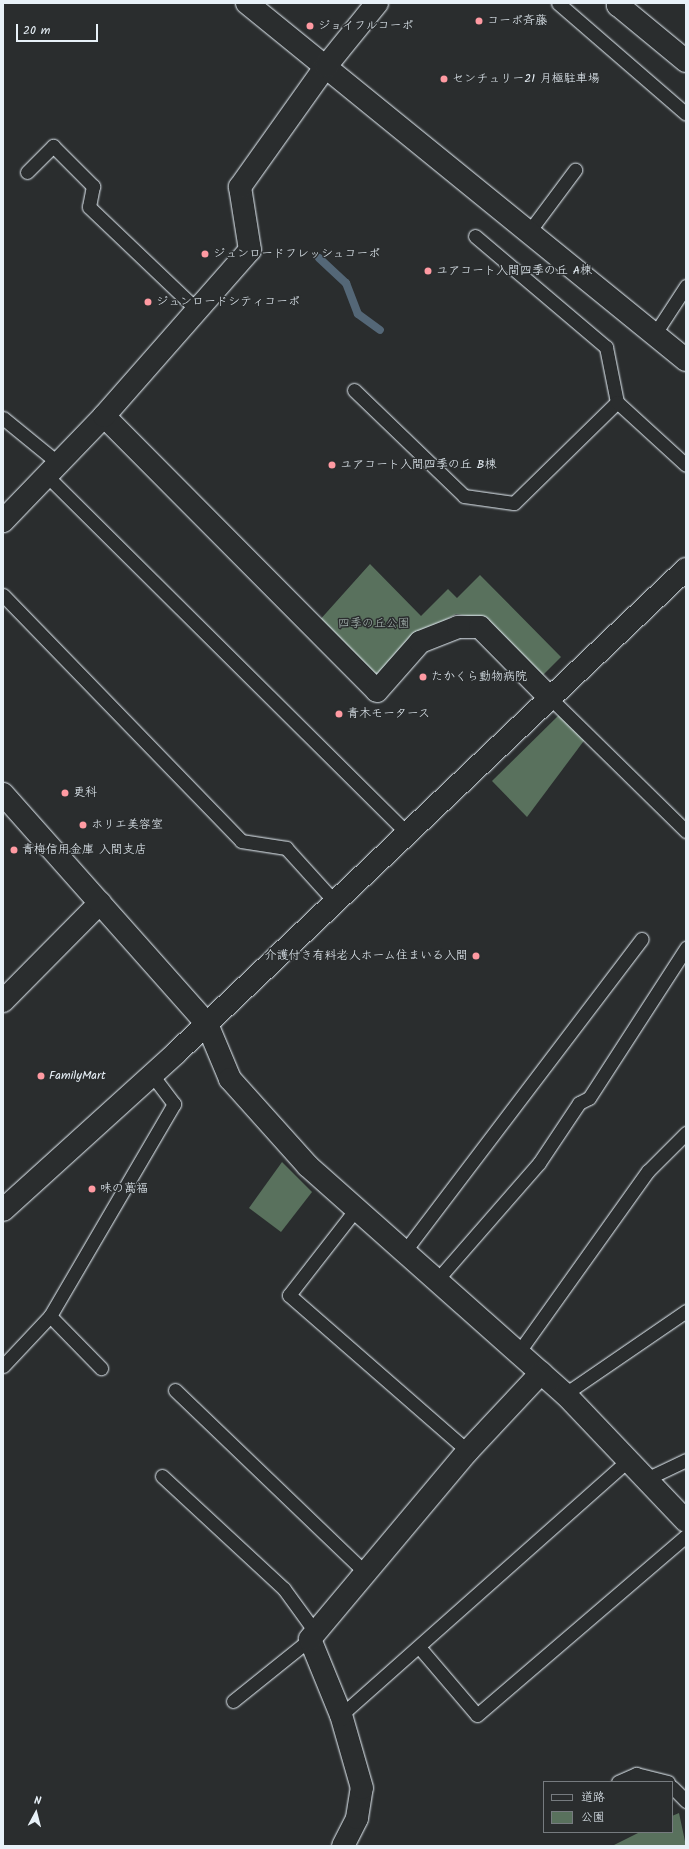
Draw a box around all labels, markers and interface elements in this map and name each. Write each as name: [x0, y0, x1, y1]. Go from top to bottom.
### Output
place label: コーポ斉藤: [487, 14, 547, 28]
scale bar: [18, 16, 100, 42]
marker: コーポ斉藤: [474, 16, 484, 26]
place label: ジョイフルコーポ: [318, 19, 414, 33]
text: 20 m: [23, 21, 50, 40]
marker: ジョイフルコーポ: [305, 21, 315, 31]
place label: センチュリー21 月極駐車場: [452, 72, 600, 86]
marker: センチュリー21 月極駐車場: [439, 74, 449, 84]
place label: ジュンロードフレッシュコーポ: [213, 247, 381, 261]
marker: ジュンロードフレッシュコーポ: [200, 249, 210, 259]
place label: ユアコート入間四季の丘 A棟: [436, 264, 592, 278]
marker: ユアコート入間四季の丘 A棟: [423, 266, 433, 276]
place label: ジュンロードシティコーポ: [156, 295, 300, 309]
marker: ジュンロードシティコーポ: [143, 297, 153, 307]
place label: ユアコート入間四季の丘 B棟: [340, 458, 496, 472]
marker: ユアコート入間四季の丘 B棟: [327, 460, 337, 470]
park label: 四季の丘公園: [338, 617, 410, 631]
place label: たかくら動物病院: [431, 670, 527, 684]
marker: たかくら動物病院: [418, 672, 428, 682]
place label: 青木モータース: [347, 707, 431, 721]
marker: 青木モータース: [334, 709, 344, 719]
place label: 更科: [73, 786, 97, 800]
marker: 更科: [60, 788, 70, 798]
place label: ホリエ美容室: [91, 818, 163, 832]
marker: ホリエ美容室: [78, 820, 88, 830]
place label: 青梅信用金庫 入間支店: [22, 843, 147, 857]
marker: 青梅信用金庫 入間支店: [9, 845, 19, 855]
place label: 介護付き有料老人ホーム住まいる入間: [264, 949, 468, 963]
marker: 介護付き有料老人ホーム住まいる入間: [471, 951, 481, 961]
place label: FamilyMart: [49, 1069, 106, 1083]
marker: FamilyMart: [36, 1071, 46, 1081]
place label: 味の萬福: [100, 1182, 148, 1196]
marker: 味の萬福: [87, 1184, 97, 1194]
legend: [543, 1781, 673, 1833]
text: 道路: [581, 1788, 605, 1807]
text: N: [33, 1792, 42, 1810]
north arrow: [16, 1793, 56, 1833]
text: 公園: [581, 1808, 605, 1827]

